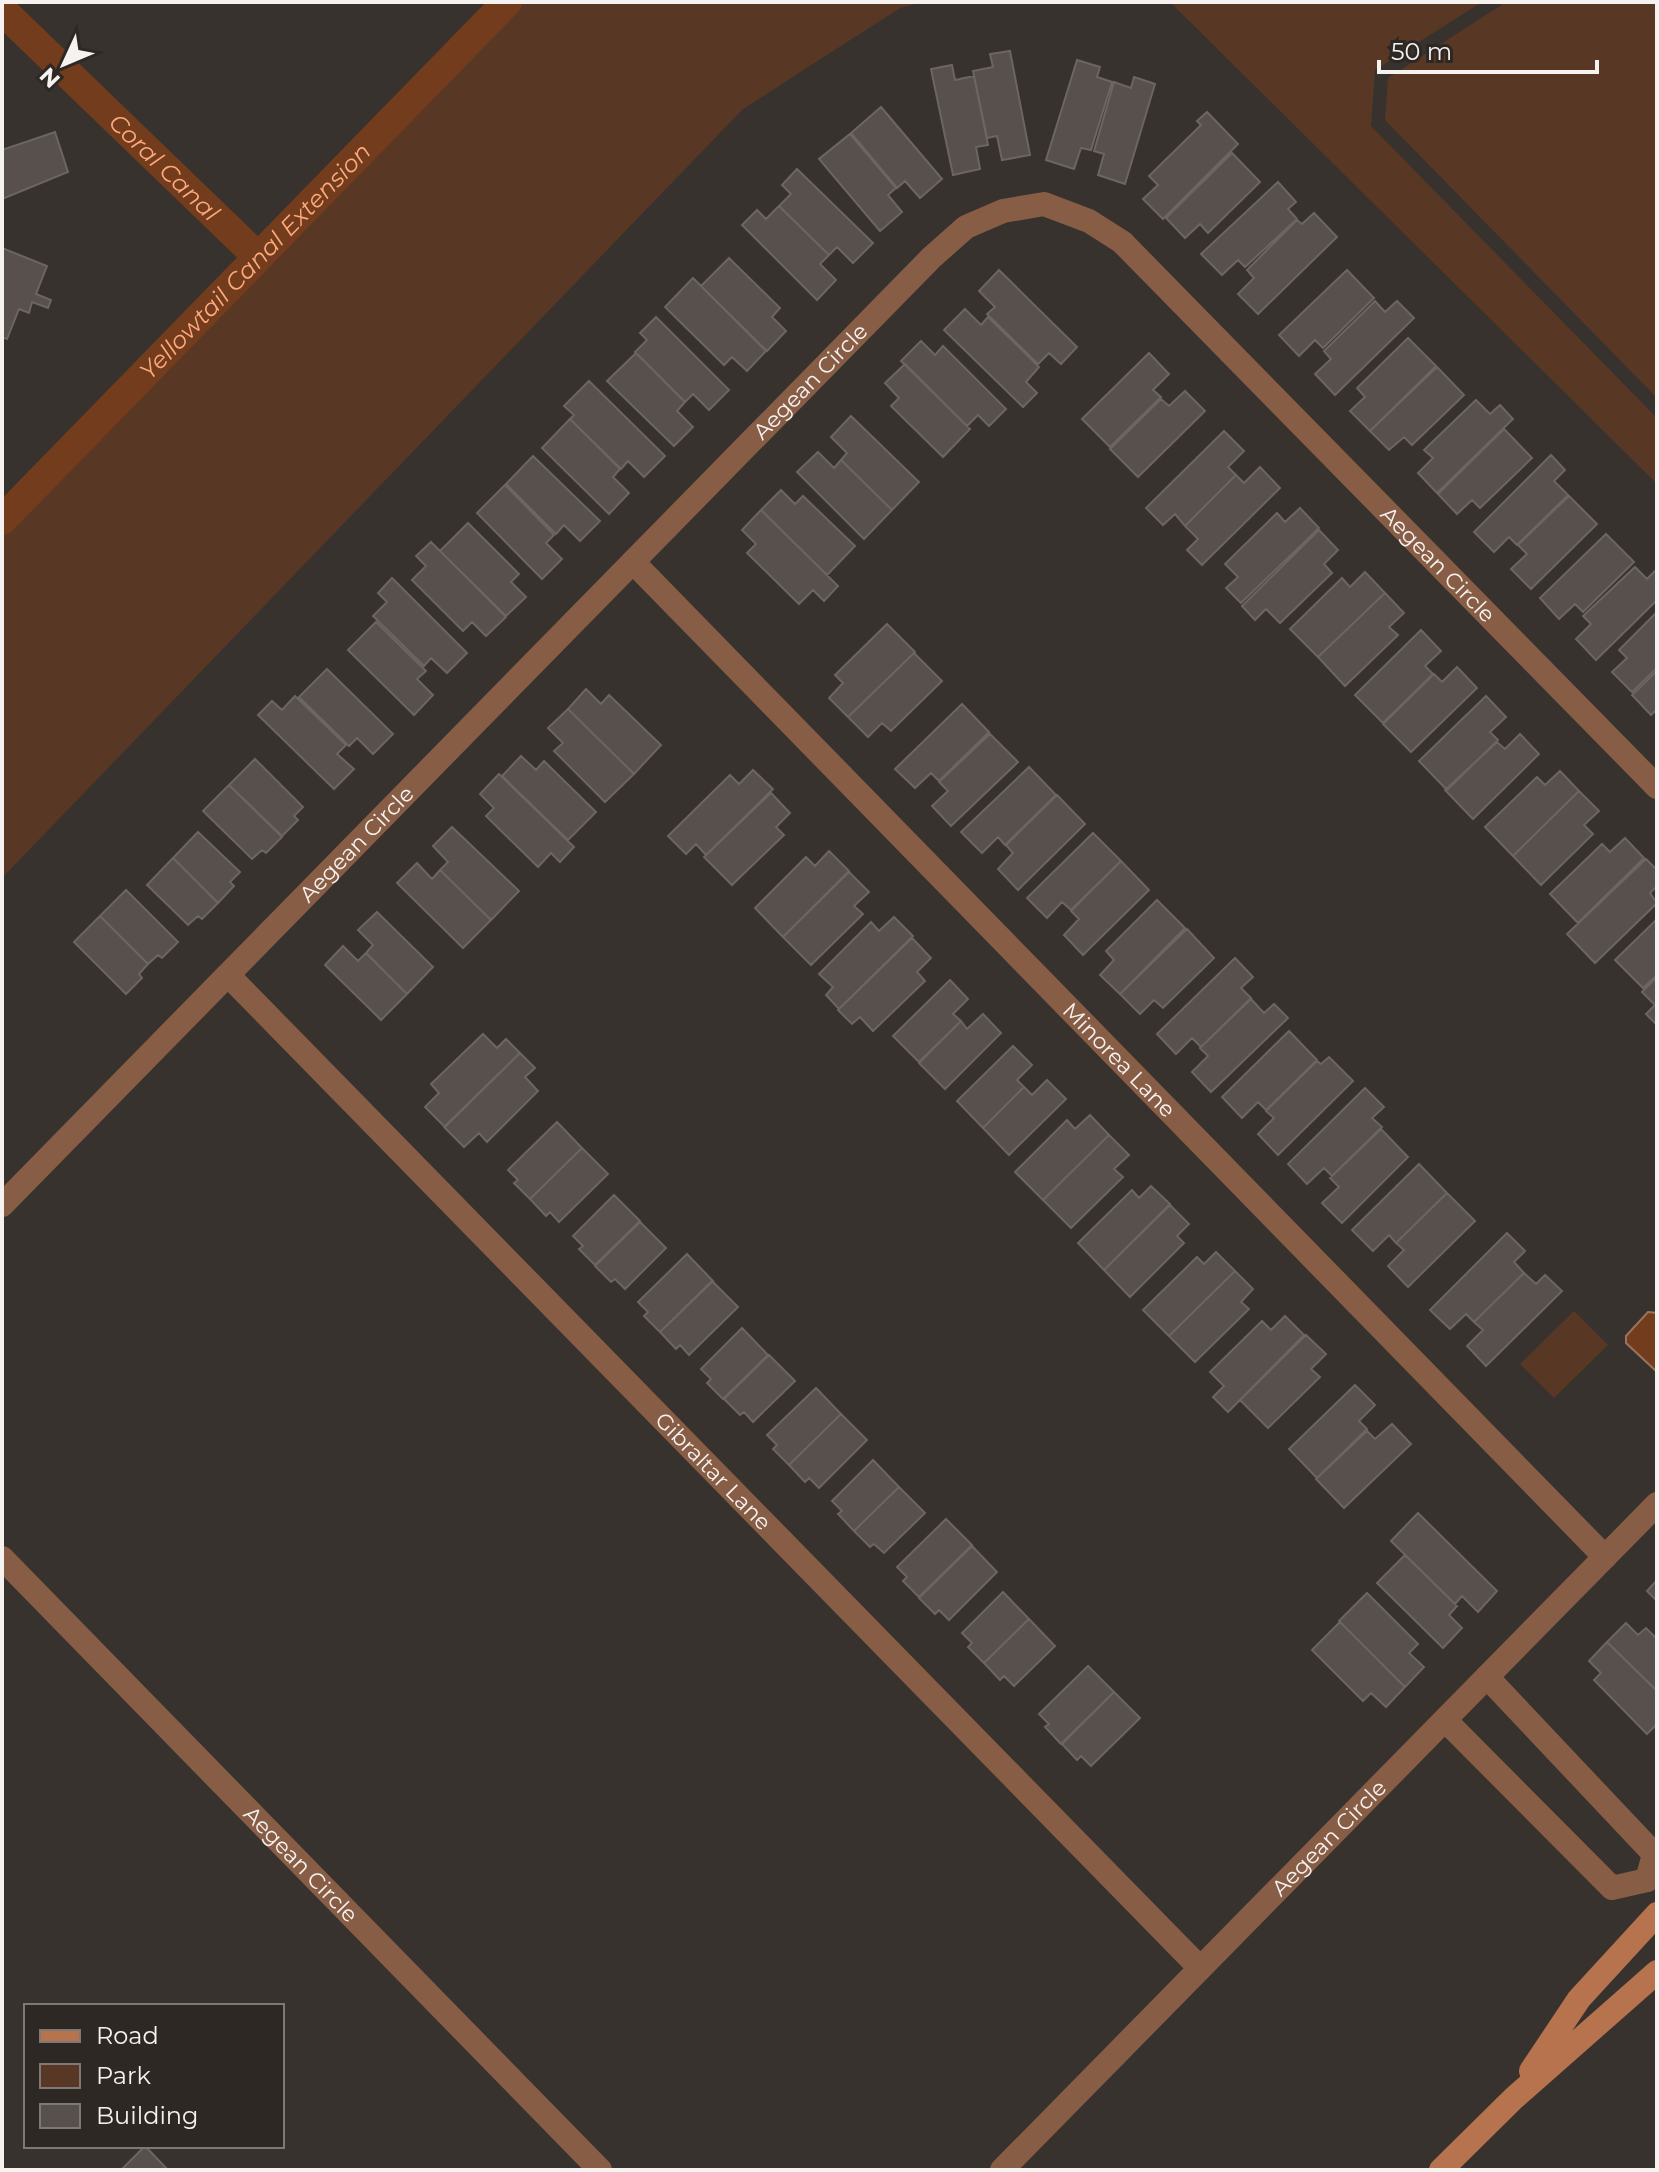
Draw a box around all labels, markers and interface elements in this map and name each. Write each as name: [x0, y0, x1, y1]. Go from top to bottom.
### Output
north arrow: [24, 24, 104, 104]
scale bar: [1379, 24, 1597, 74]
text: 50 m: [1391, 37, 1452, 66]
text: N: [34, 62, 66, 93]
water label: Coral Canal: [103, 107, 226, 227]
water label: Yellowtail Canal Extension: [133, 137, 376, 385]
street label: Aegean Circle: [747, 317, 873, 445]
street label: Aegean Circle: [1375, 500, 1501, 628]
street label: Aegean Circle: [293, 780, 419, 908]
street label: Minorea Lane: [1057, 997, 1181, 1123]
street label: Gibraltar Lane: [650, 1406, 777, 1536]
street label: Aegean Circle: [1266, 1774, 1392, 1901]
street label: Aegean Circle: [238, 1800, 364, 1928]
legend: [24, 2004, 284, 2148]
text: Road: [96, 2021, 159, 2050]
text: Park: [96, 2061, 151, 2090]
text: Building: [96, 2101, 199, 2130]

